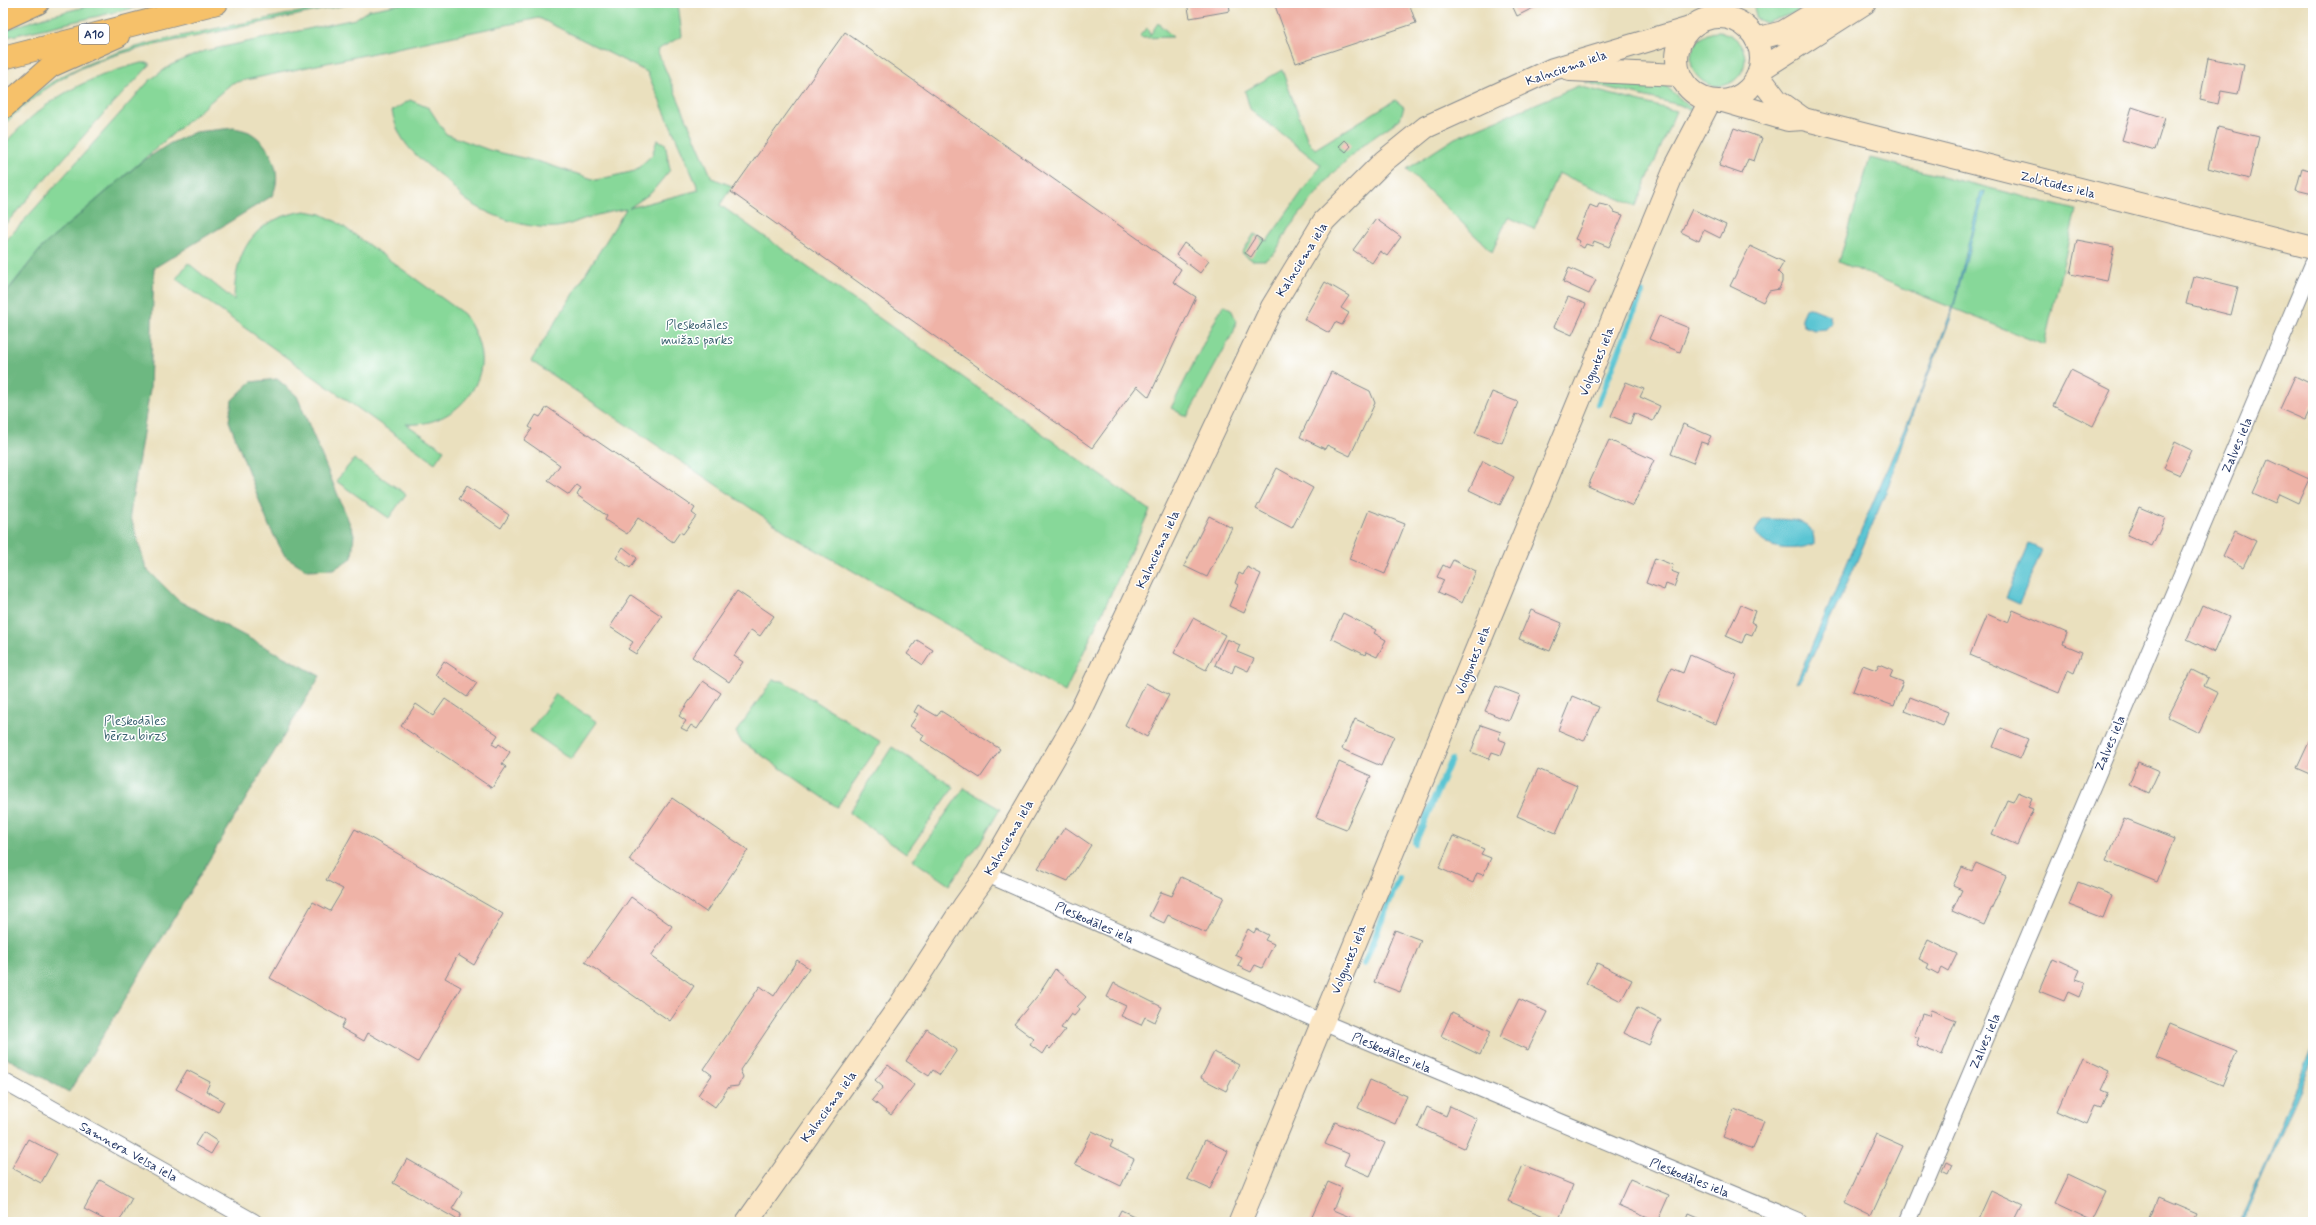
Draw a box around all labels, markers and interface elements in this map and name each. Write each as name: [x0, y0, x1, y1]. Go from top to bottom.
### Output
road number: A10: [79, 24, 109, 44]
street label: Kalnciema iela: [1524, 46, 1610, 90]
street label: Zolitūdes iela: [2018, 168, 2097, 203]
street label: Kalnciema iela: [1273, 219, 1332, 300]
park label: Pleskodāles muižas parks: [661, 317, 733, 349]
street label: Volguntes iela: [1576, 324, 1620, 399]
street label: Zalves iela: [2218, 415, 2257, 476]
street label: Kalnciema iela: [1133, 507, 1184, 592]
street label: Volguntes iela: [1452, 623, 1496, 698]
park label: Pleskodāles bērzu birzs: [104, 713, 166, 745]
street label: Zalves iela: [2091, 713, 2130, 774]
street label: Kalnciema iela: [981, 796, 1038, 879]
street label: Pleskodāles iela: [1052, 898, 1137, 949]
street label: Volguntes iela: [1328, 922, 1372, 997]
street label: Zalves iela: [1966, 1011, 2005, 1072]
street label: Pleskodāles iela: [1349, 1029, 1434, 1078]
street label: Kalnciema iela: [797, 1067, 861, 1146]
street label: Samnera Velsa iela: [76, 1118, 180, 1186]
street label: Pleskodāles iela: [1647, 1155, 1732, 1202]

